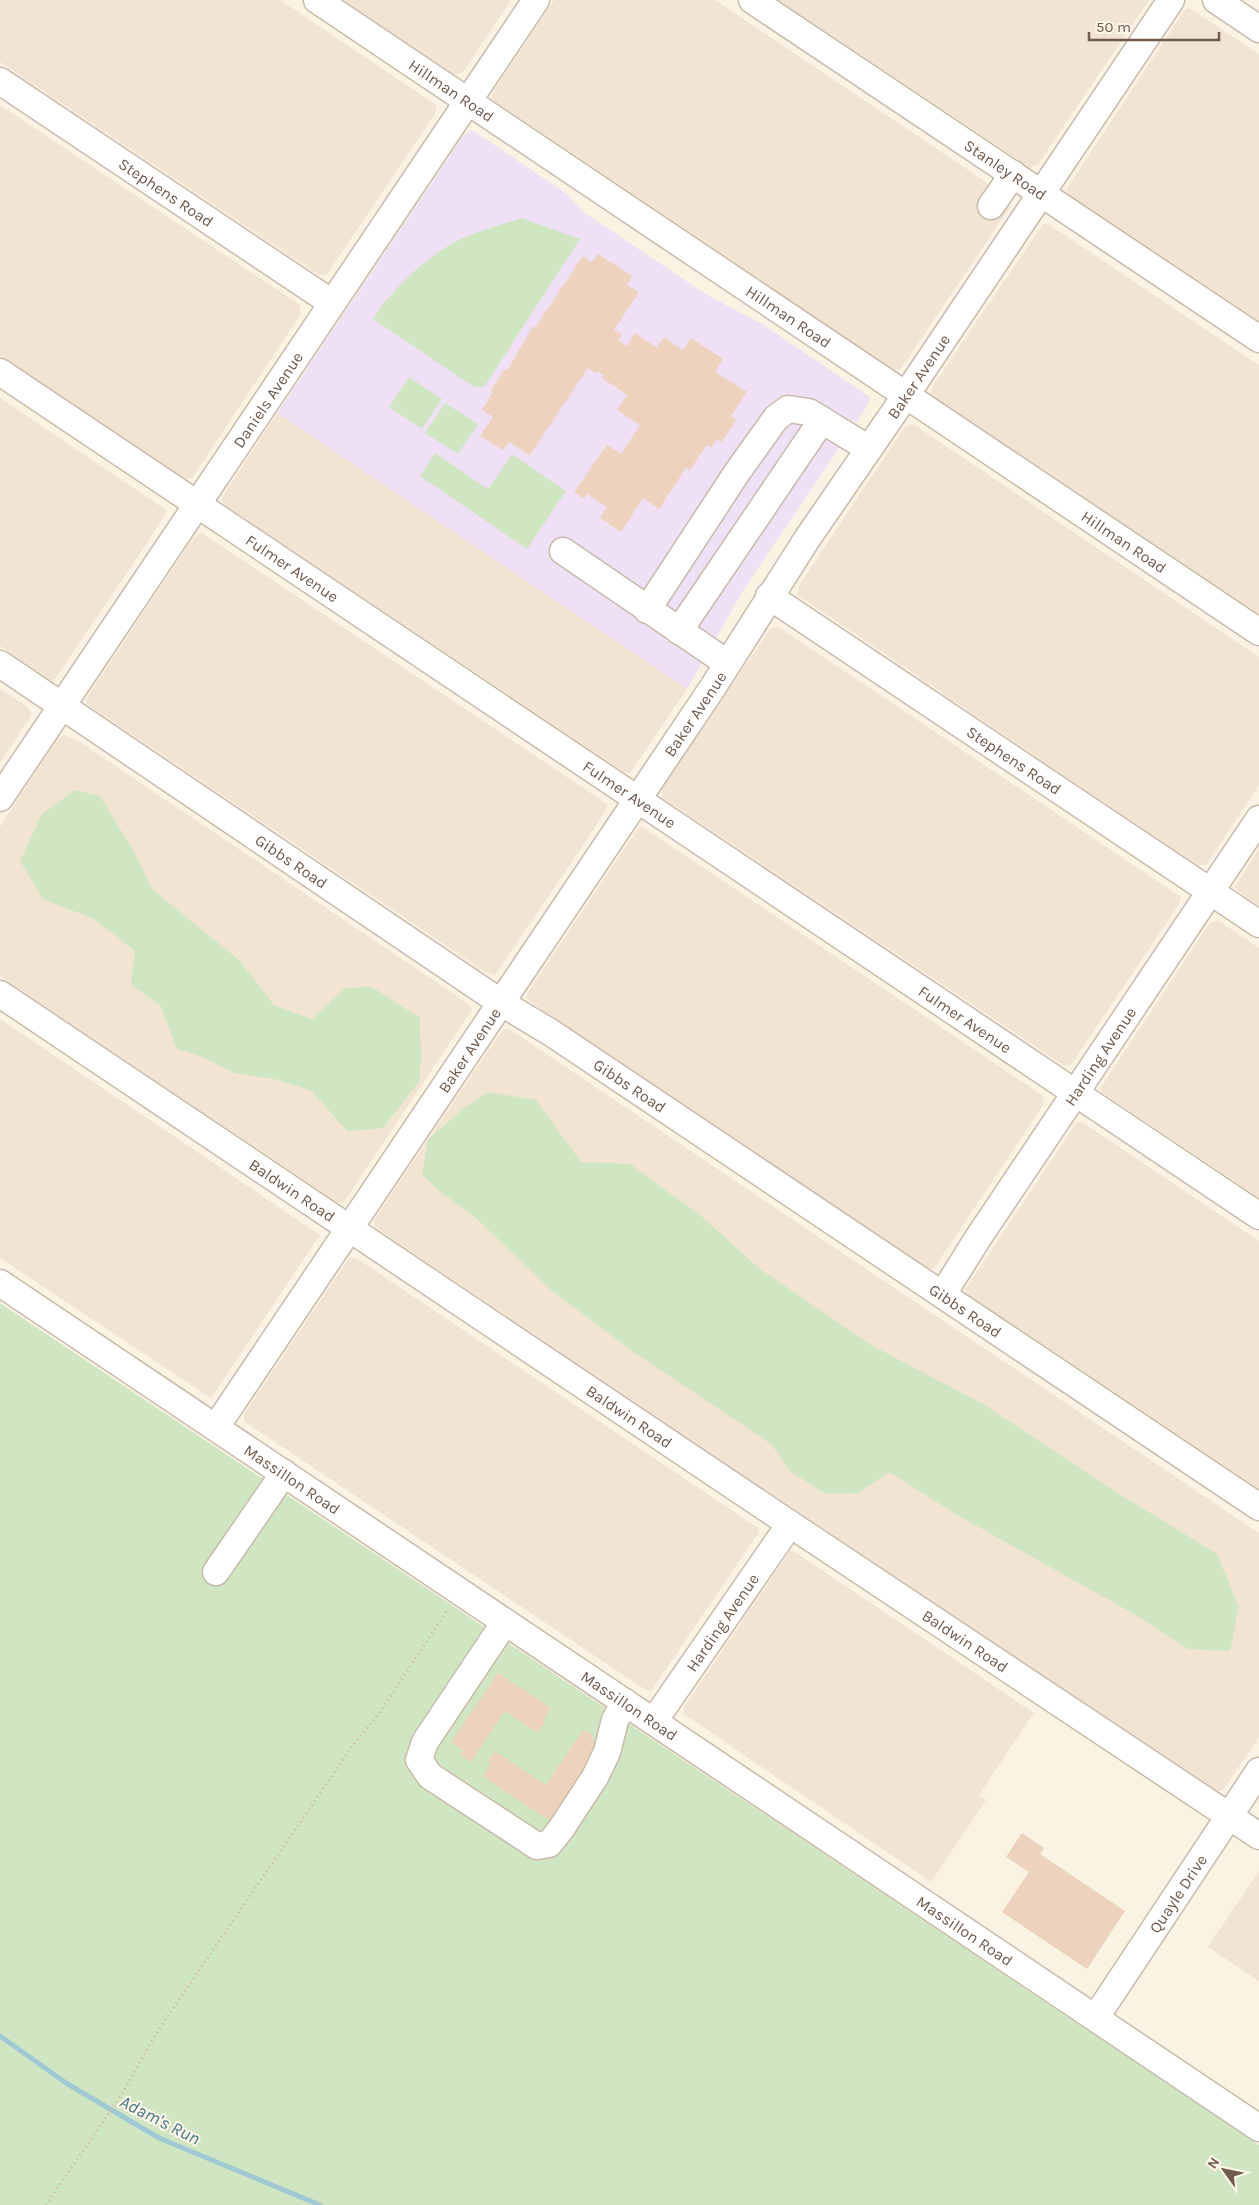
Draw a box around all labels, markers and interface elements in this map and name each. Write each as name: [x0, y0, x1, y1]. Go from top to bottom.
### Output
scale bar: [1089, 10, 1219, 42]
text: 50 m: [1096, 18, 1131, 36]
street label: Hillman Road: [405, 55, 497, 126]
street label: Stanley Road: [960, 136, 1050, 204]
street label: Stephens Road: [115, 154, 217, 231]
street label: Hillman Road: [742, 282, 835, 352]
street label: Baker Avenue: [883, 330, 954, 423]
street label: Daniels Avenue: [229, 348, 307, 451]
street label: Hillman Road: [1078, 507, 1170, 577]
street label: Fulmer Avenue: [242, 531, 342, 606]
street label: Baker Avenue: [660, 668, 730, 760]
street label: Stephens Road: [963, 722, 1065, 799]
street label: Fulmer Avenue: [579, 757, 679, 832]
street label: Gibbs Road: [252, 830, 331, 893]
street label: Fulmer Avenue: [915, 982, 1015, 1057]
street label: Harding Avenue: [1061, 1003, 1140, 1109]
street label: Baker Avenue: [434, 1004, 505, 1096]
street label: Gibbs Road: [590, 1055, 669, 1117]
street label: Baldwin Road: [245, 1155, 339, 1226]
street label: Gibbs Road: [925, 1280, 1005, 1342]
street label: Baldwin Road: [583, 1381, 676, 1452]
street label: Massillon Road: [240, 1440, 344, 1519]
street label: Harding Avenue: [682, 1570, 763, 1675]
street label: Baldwin Road: [918, 1606, 1012, 1677]
street label: Massillon Road: [577, 1667, 681, 1745]
street label: Quayle Drive: [1145, 1851, 1211, 1937]
street label: Massillon Road: [913, 1892, 1016, 1970]
water label: Adam's Run: [116, 2090, 204, 2150]
north arrow: [1199, 2145, 1249, 2195]
text: N: [1204, 2154, 1223, 2172]

